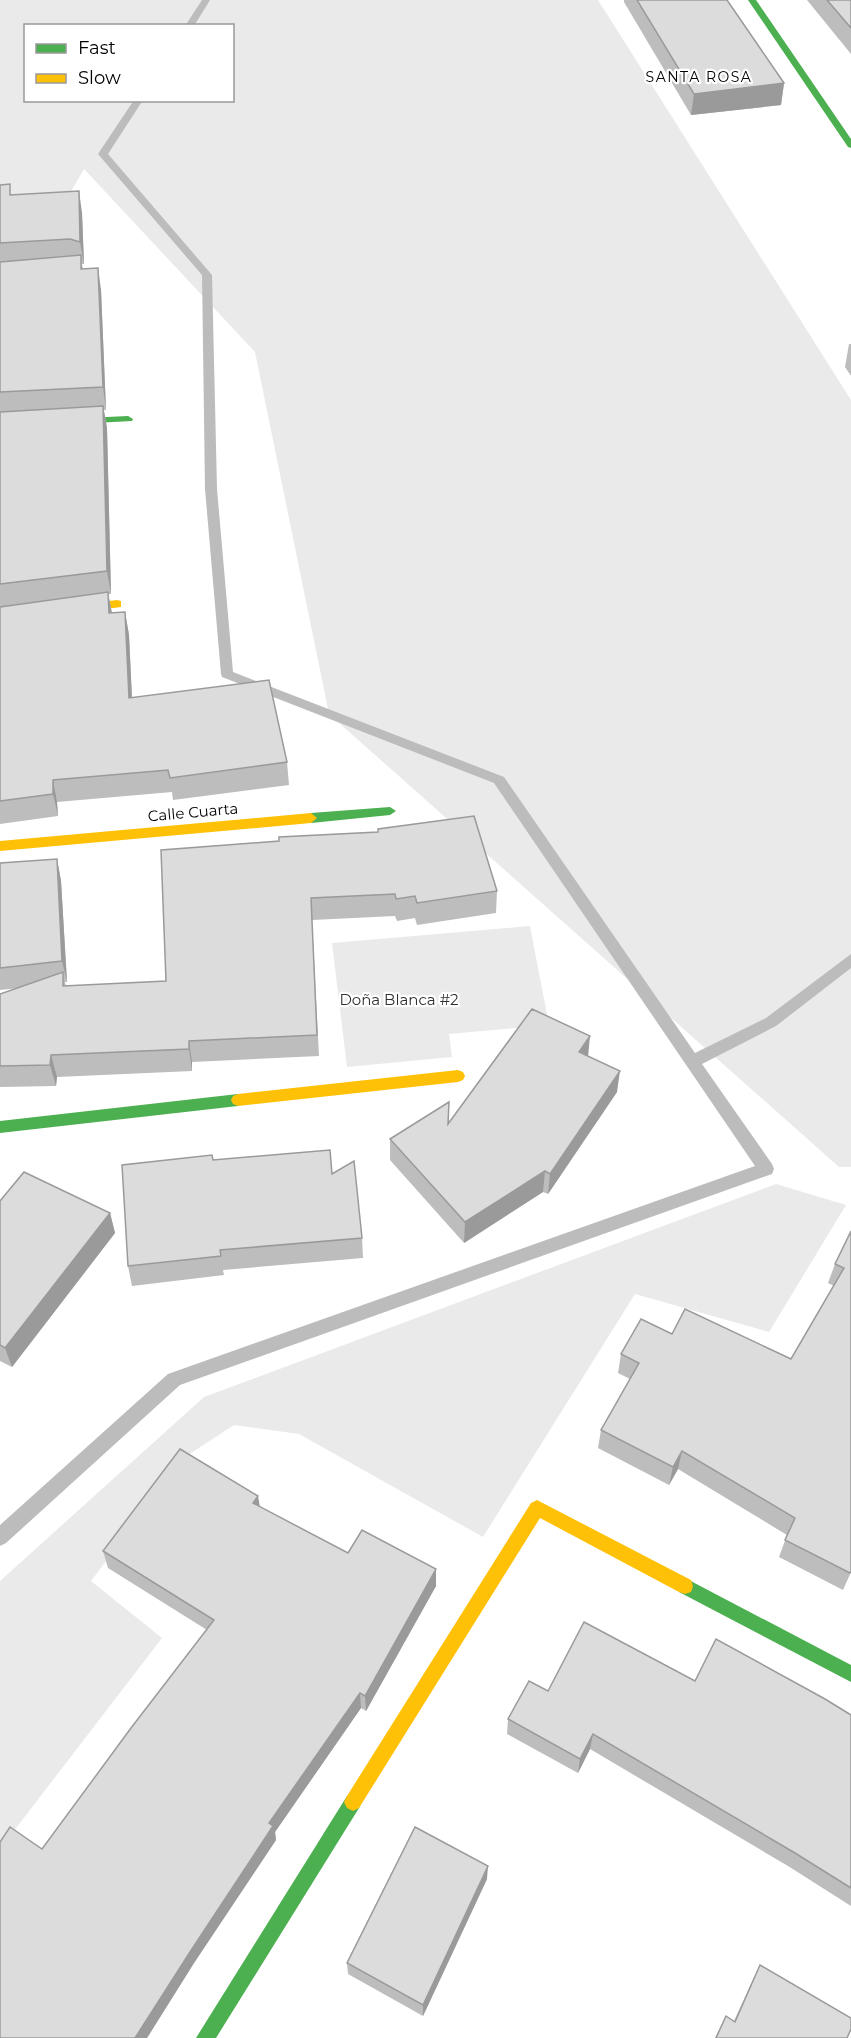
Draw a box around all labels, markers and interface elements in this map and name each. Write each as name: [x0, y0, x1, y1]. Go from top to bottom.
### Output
legend: [24, 24, 234, 102]
text: Fast: [78, 37, 116, 59]
text: Slow: [78, 67, 121, 89]
district label: SANTA ROSA: [646, 68, 752, 86]
street label: Calle Cuarta: [147, 799, 239, 825]
park label: Doña Blanca #2: [339, 990, 459, 1009]

